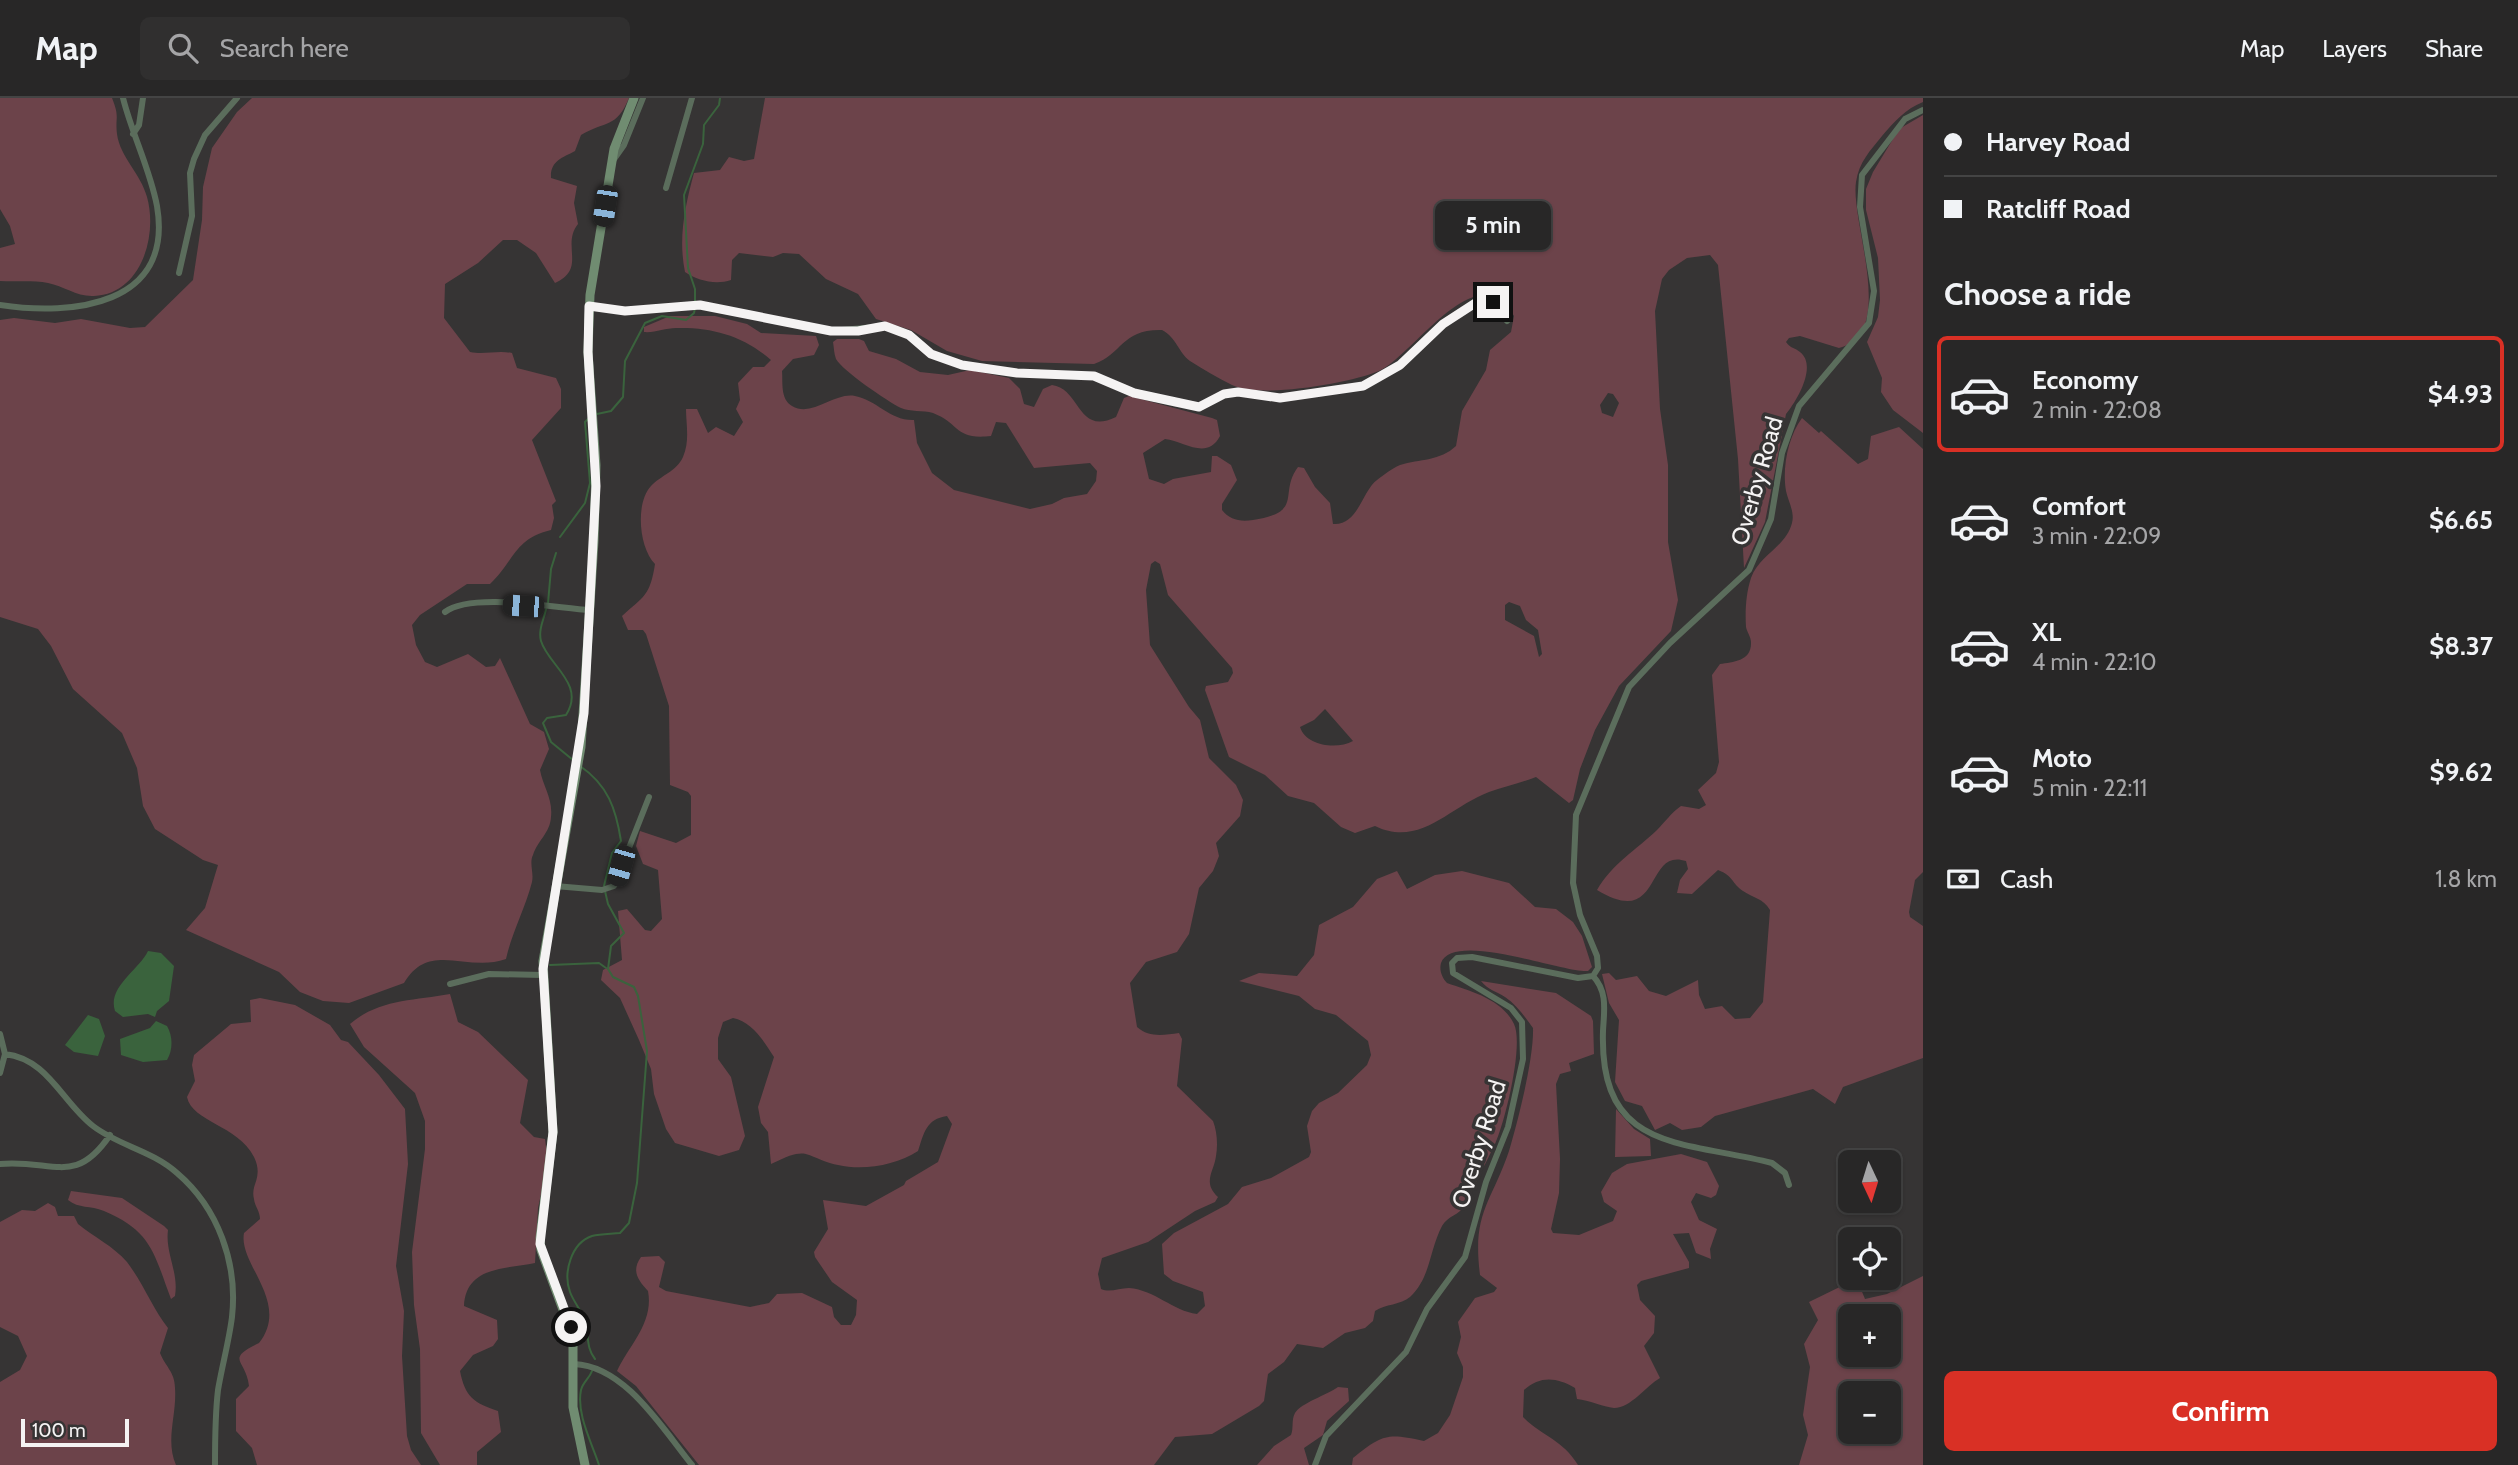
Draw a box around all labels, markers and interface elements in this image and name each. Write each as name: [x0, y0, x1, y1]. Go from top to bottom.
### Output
search box: [140, 17, 630, 80]
text: Map: [35, 28, 98, 68]
icon: search: [164, 29, 202, 67]
text: Search here: [220, 32, 349, 64]
text: Map: [2240, 34, 2284, 63]
text: Layers: [2322, 34, 2387, 63]
text: Share: [2425, 34, 2483, 63]
text: Harvey Road: [1986, 126, 2130, 158]
car: [592, 184, 619, 228]
text: Ratcliff Road: [1986, 193, 2131, 225]
callout: 5 min: [1435, 200, 1551, 250]
text: 5 min: [1465, 211, 1521, 239]
text: Choose a ride: [1944, 274, 2131, 313]
route end: [1477, 286, 1509, 318]
icon: car: [1948, 363, 2011, 426]
text: Economy: [2032, 364, 2138, 396]
text: $4.93: [2428, 378, 2493, 410]
text: 2 min · 22:08: [2032, 396, 2162, 424]
street label: Overby Road: [1724, 413, 1789, 549]
icon: car: [1948, 489, 2011, 552]
text: Comfort: [2032, 490, 2126, 522]
text: $6.65: [2429, 504, 2493, 536]
text: 3 min · 22:09: [2032, 522, 2161, 550]
car: [502, 594, 545, 618]
icon: car: [1948, 615, 2011, 678]
text: XL: [2032, 616, 2061, 648]
text: $8.37: [2429, 630, 2493, 662]
text: 4 min · 22:10: [2032, 648, 2157, 676]
icon: car: [1948, 741, 2011, 804]
text: Moto: [2032, 742, 2092, 774]
text: $9.62: [2430, 756, 2493, 788]
text: 5 min · 22:11: [2032, 774, 2147, 802]
car: [606, 843, 637, 889]
icon: cash: [1944, 860, 1982, 898]
text: Cash: [2000, 863, 2053, 895]
text: 1.8 km: [2435, 865, 2497, 893]
street label: Overby Road: [1445, 1076, 1512, 1211]
north arrow: [1838, 1150, 1900, 1213]
map controls: [1838, 1150, 1901, 1444]
button: locate: [1838, 1227, 1901, 1290]
button: +: [1838, 1304, 1901, 1367]
route start: [555, 1311, 587, 1343]
button: Confirm: [1944, 1371, 2497, 1451]
button: −: [1838, 1381, 1901, 1444]
scale bar: [21, 1416, 130, 1448]
text: 100 m: [32, 1419, 86, 1442]

